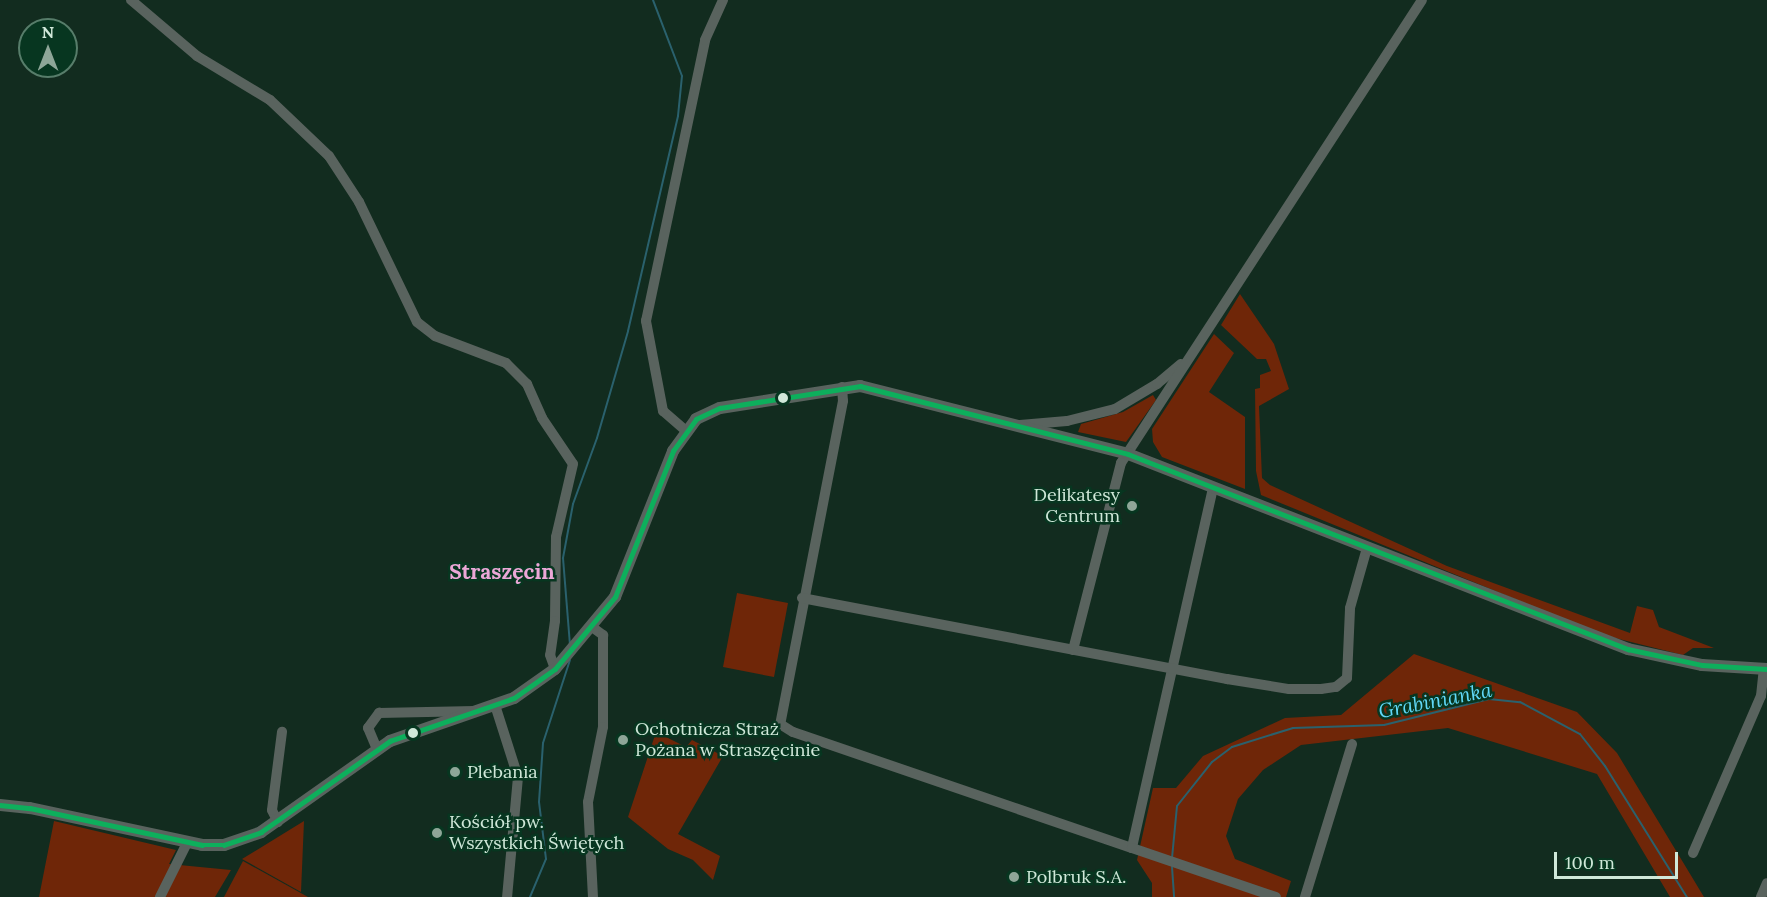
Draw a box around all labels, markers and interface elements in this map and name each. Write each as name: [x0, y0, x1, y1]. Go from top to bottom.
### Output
north arrow: [18, 18, 78, 78]
text: N: [42, 22, 54, 42]
unlabelled marker: [777, 392, 789, 404]
place label: Delikatesy Centrum: [1033, 485, 1120, 528]
marker: Delikatesy Centrum: [1125, 499, 1139, 513]
district label: Straszęcin: [449, 559, 555, 585]
water label: Grabinianka: [1376, 677, 1494, 723]
place label: Ochotnicza Straż Pożana w Straszęcinie: [635, 719, 820, 762]
unlabelled marker: [407, 727, 419, 739]
marker: Ochotnicza Straż Pożana w Straszęcinie: [616, 733, 630, 747]
place label: Plebania: [467, 761, 537, 783]
marker: Plebania: [448, 765, 462, 779]
place label: Kościół pw. Wszystkich Świętych: [449, 812, 624, 854]
marker: Kościół pw. Wszystkich Świętych: [430, 826, 444, 840]
scale bar: [1557, 840, 1682, 878]
text: 100 m: [1565, 851, 1615, 874]
place label: Polbruk S.A.: [1026, 866, 1126, 888]
marker: Polbruk S.A.: [1007, 870, 1021, 884]

